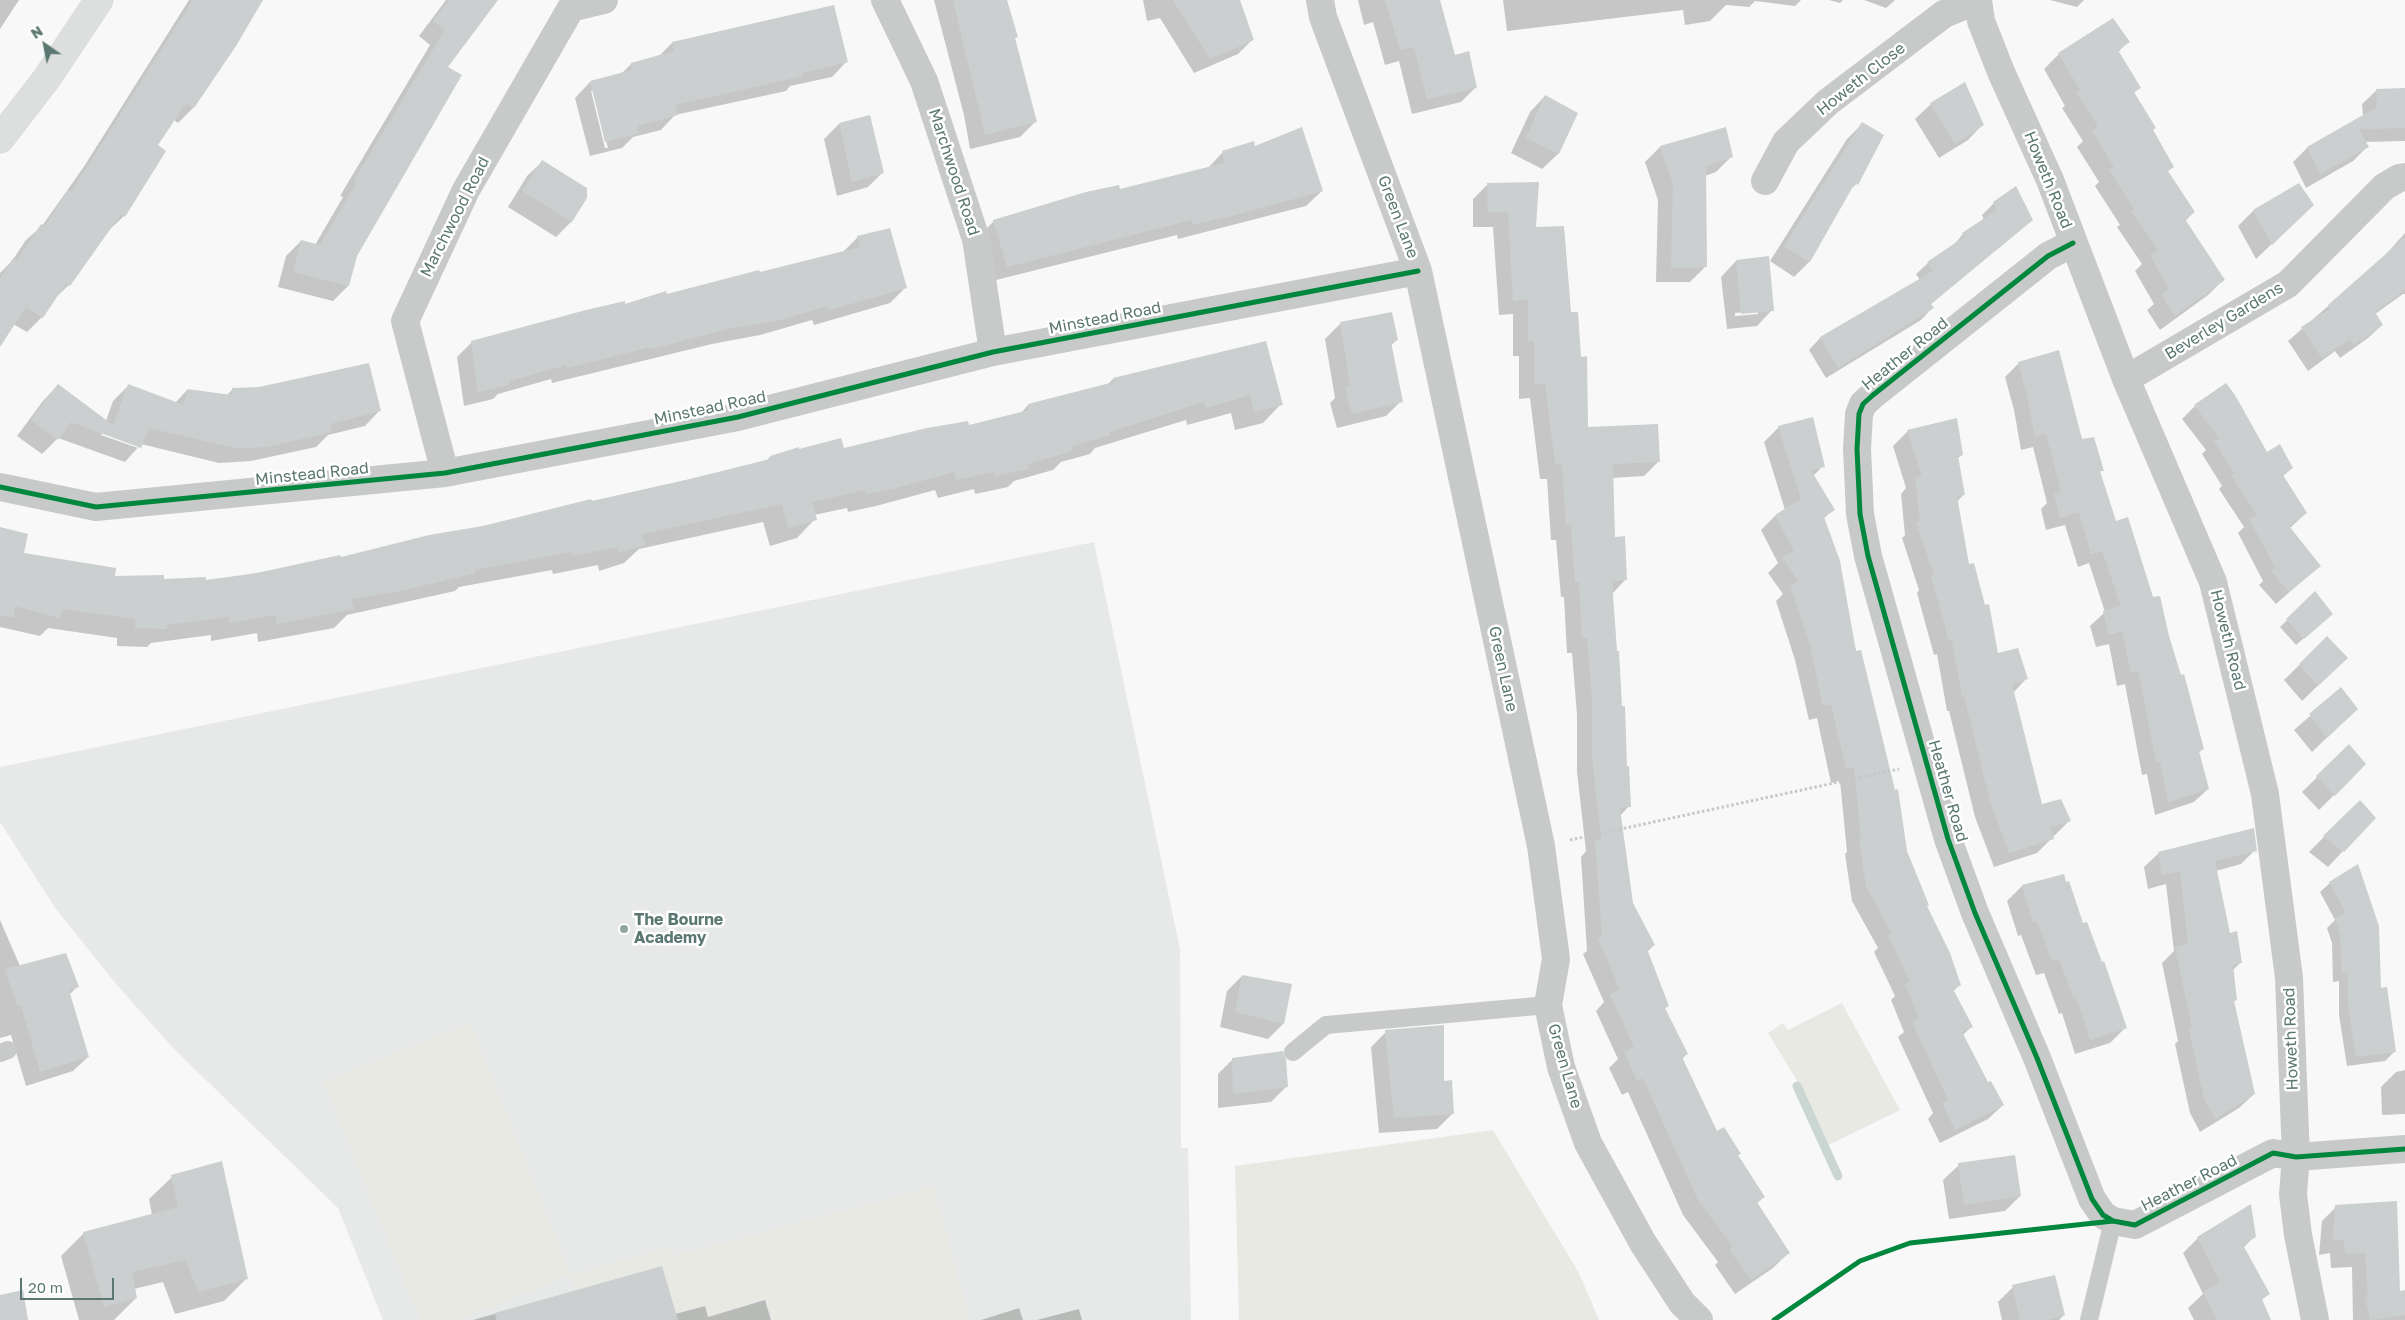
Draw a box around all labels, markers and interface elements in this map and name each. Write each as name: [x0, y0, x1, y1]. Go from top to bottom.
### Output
north arrow: [20, 20, 70, 70]
text: N: [27, 22, 46, 42]
street label: Howeth Close: [1813, 38, 1909, 120]
street label: Marchwood Road: [924, 106, 984, 238]
street label: Howeth Road: [2020, 129, 2076, 231]
street label: Marchwood Road: [416, 154, 494, 280]
street label: Green Lane: [1373, 173, 1423, 261]
street label: Beverley Gardens: [2161, 278, 2287, 364]
street label: Minstead Road: [1047, 298, 1163, 338]
street label: Heather Road: [1858, 313, 1952, 395]
street label: Minstead Road: [652, 387, 768, 429]
street label: Minstead Road: [254, 458, 370, 490]
street label: Howeth Road: [2206, 588, 2250, 692]
street label: Green Lane: [1485, 624, 1521, 714]
street label: Heather Road: [1924, 738, 1972, 844]
place label: The Bourne Academy: [634, 910, 723, 948]
marker: The Bourne Academy: [618, 923, 630, 935]
street label: Howeth Road: [2280, 987, 2302, 1091]
street label: Green Lane: [1544, 1021, 1586, 1111]
street label: Heather Road: [2138, 1151, 2240, 1215]
scale bar: [22, 1268, 116, 1300]
text: 20 m: [28, 1278, 63, 1296]

